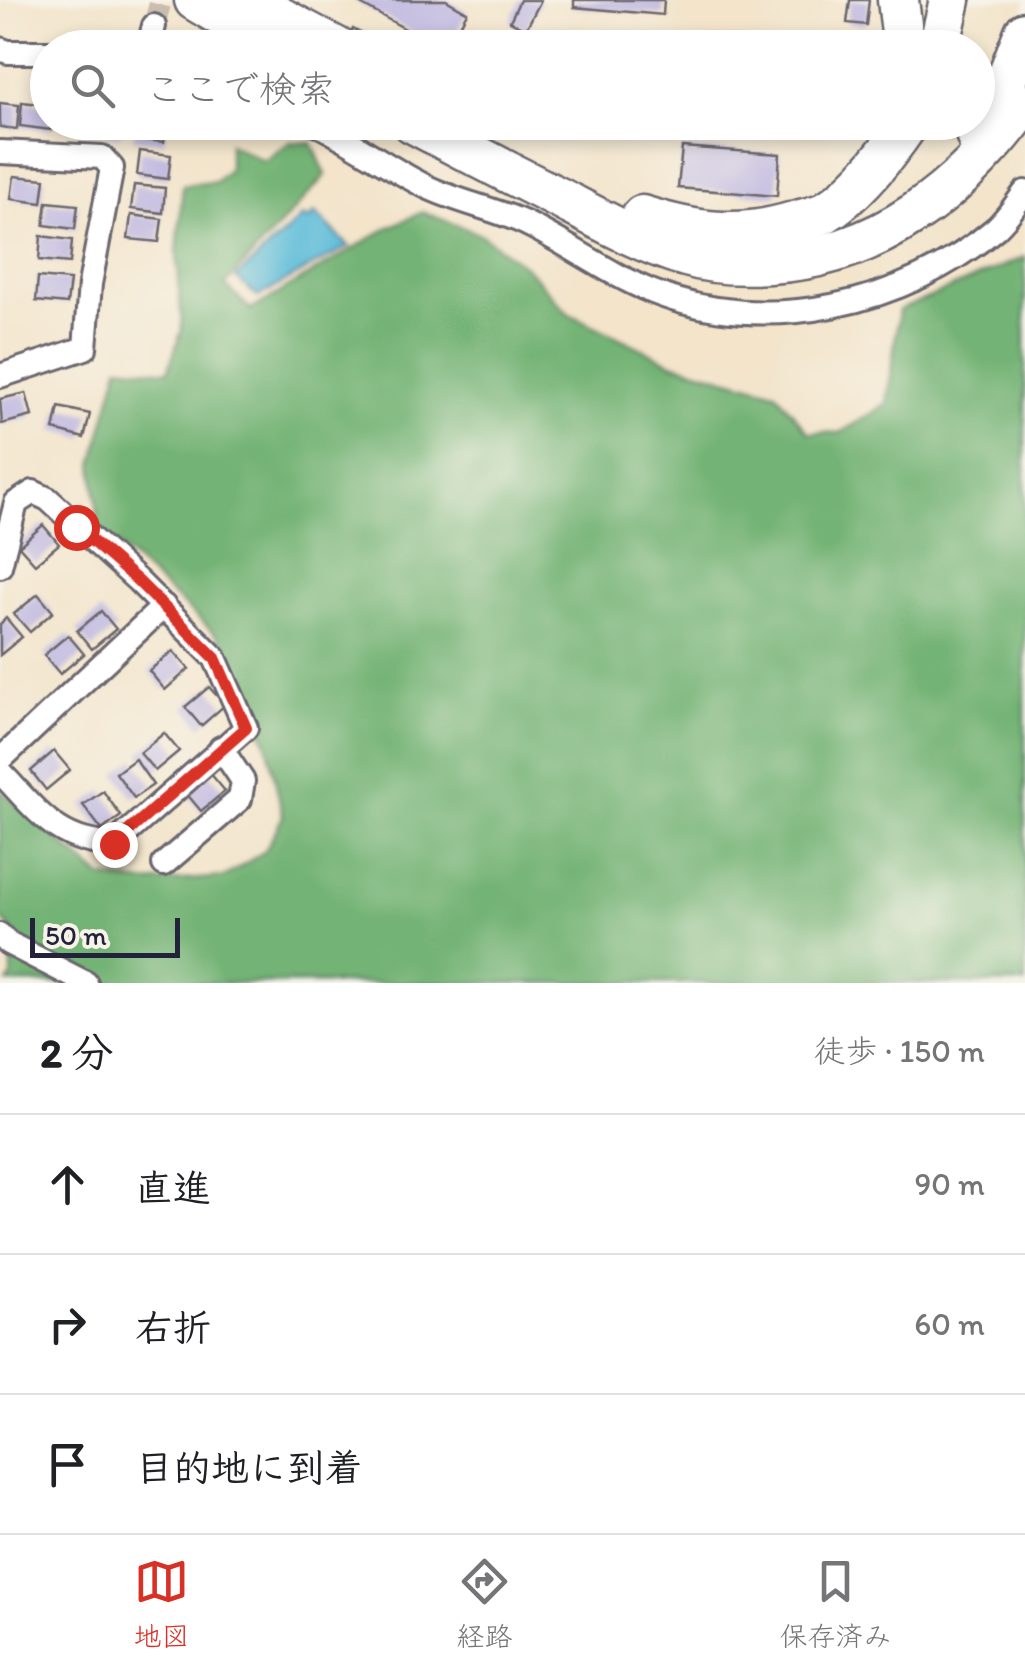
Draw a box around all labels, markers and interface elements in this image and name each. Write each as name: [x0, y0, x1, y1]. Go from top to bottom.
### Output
search box: [30, 30, 995, 140]
icon: search: [65, 58, 120, 113]
text: ここで検索: [145, 66, 335, 112]
route start: [54, 505, 100, 551]
route end: [92, 822, 138, 868]
scale bar: [30, 913, 180, 958]
text: 50 m: [45, 918, 107, 952]
text: 2 分: [40, 1027, 114, 1078]
text: 徒歩 · 150 m: [813, 1032, 985, 1070]
icon: ahead: [40, 1157, 95, 1212]
text: 直進: [135, 1165, 211, 1211]
text: 90 m: [914, 1165, 985, 1203]
icon: right: [40, 1297, 95, 1352]
text: 右折: [135, 1305, 211, 1351]
text: 60 m: [914, 1305, 985, 1343]
icon: arrive: [40, 1437, 95, 1492]
text: 目的地に到着: [135, 1445, 363, 1491]
tab: 地図: [133, 1554, 190, 1654]
tab: 経路: [456, 1554, 513, 1654]
tab: 保存済み: [779, 1554, 892, 1654]

